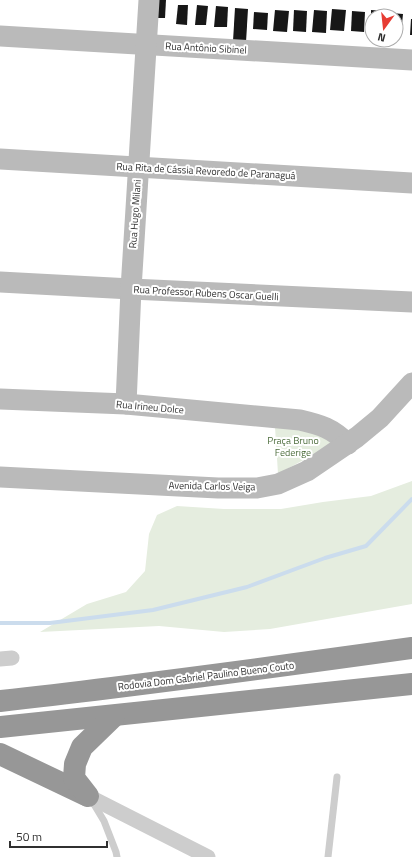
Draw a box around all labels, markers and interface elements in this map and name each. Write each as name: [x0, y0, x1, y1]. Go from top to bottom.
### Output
north arrow: [364, 8, 404, 48]
text: N: [376, 29, 387, 46]
street label: Rua Antônio Sibinel: [165, 38, 247, 58]
street label: Rua Rita de Cássia Revoredo de Paranaguá: [116, 159, 296, 183]
street label: Rua Hugo Milani: [125, 179, 145, 249]
street label: Rua Professor Rubens Oscar Guelli: [133, 282, 279, 304]
street label: Rua Irineu Dolce: [115, 397, 185, 417]
park label: Praça Bruno Federige: [267, 433, 319, 460]
street label: Avenida Carlos Veiga: [168, 478, 256, 494]
street label: Rodovia Dom Gabriel Paulino Bueno Couto: [117, 658, 295, 694]
scale bar: [10, 823, 107, 849]
text: 50 m: [16, 827, 42, 846]

